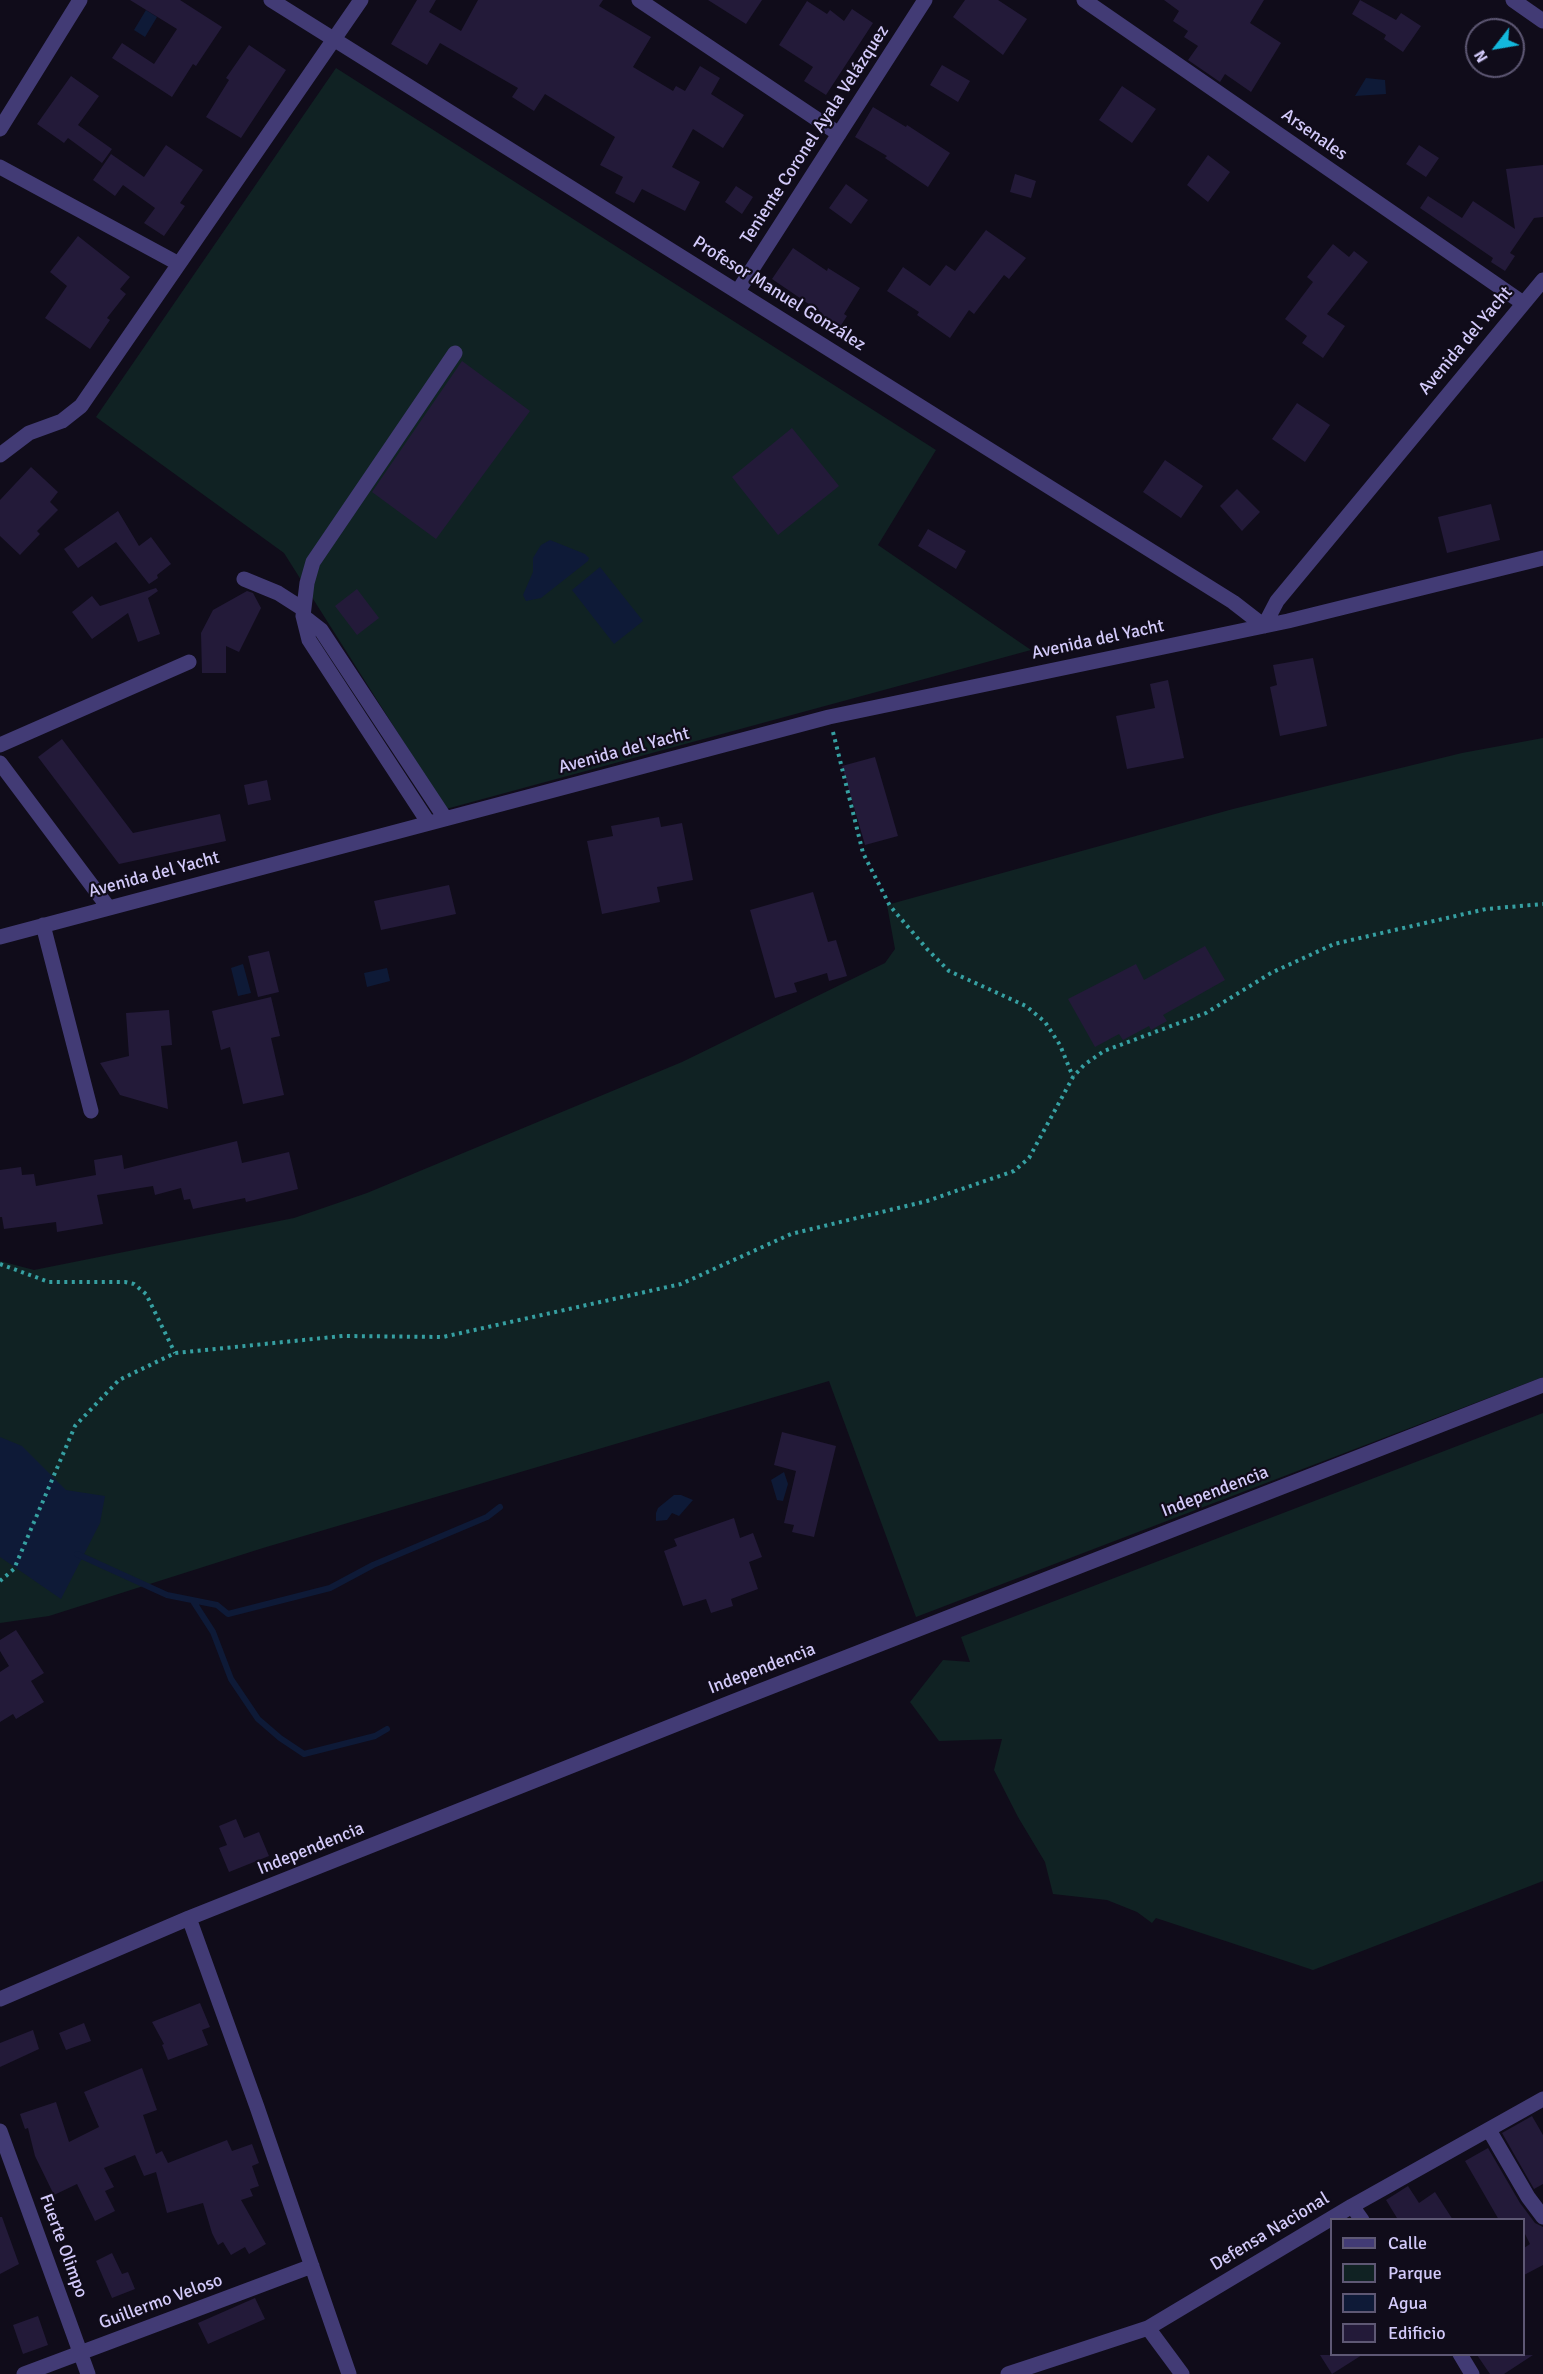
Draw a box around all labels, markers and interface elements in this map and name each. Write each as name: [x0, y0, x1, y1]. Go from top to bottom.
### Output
north arrow: [1465, 18, 1525, 78]
street label: Teniente Coronel Ayala Velázquez: [736, 22, 894, 248]
text: N: [1470, 46, 1493, 66]
street label: Arsenales: [1277, 105, 1351, 165]
street label: Profesor Manuel González: [689, 232, 869, 356]
street label: Avenida del Yacht: [1414, 282, 1518, 400]
street label: Avenida del Yacht: [1030, 615, 1166, 665]
street label: Avenida del Yacht: [556, 723, 692, 779]
street label: Avenida del Yacht: [86, 847, 222, 903]
street label: Independencia: [1158, 1462, 1272, 1522]
street label: Independencia: [705, 1639, 819, 1699]
street label: Independencia: [255, 1818, 367, 1880]
street label: Defensa Nacional: [1207, 2188, 1333, 2276]
street label: Fuerte Olimpo: [34, 2191, 92, 2301]
legend: [1330, 2218, 1525, 2356]
text: Calle: [1388, 2232, 1427, 2254]
text: Parque: [1388, 2262, 1442, 2284]
street label: Guillermo Veloso: [96, 2270, 226, 2334]
text: Agua: [1388, 2292, 1427, 2314]
text: Edificio: [1388, 2322, 1446, 2344]

